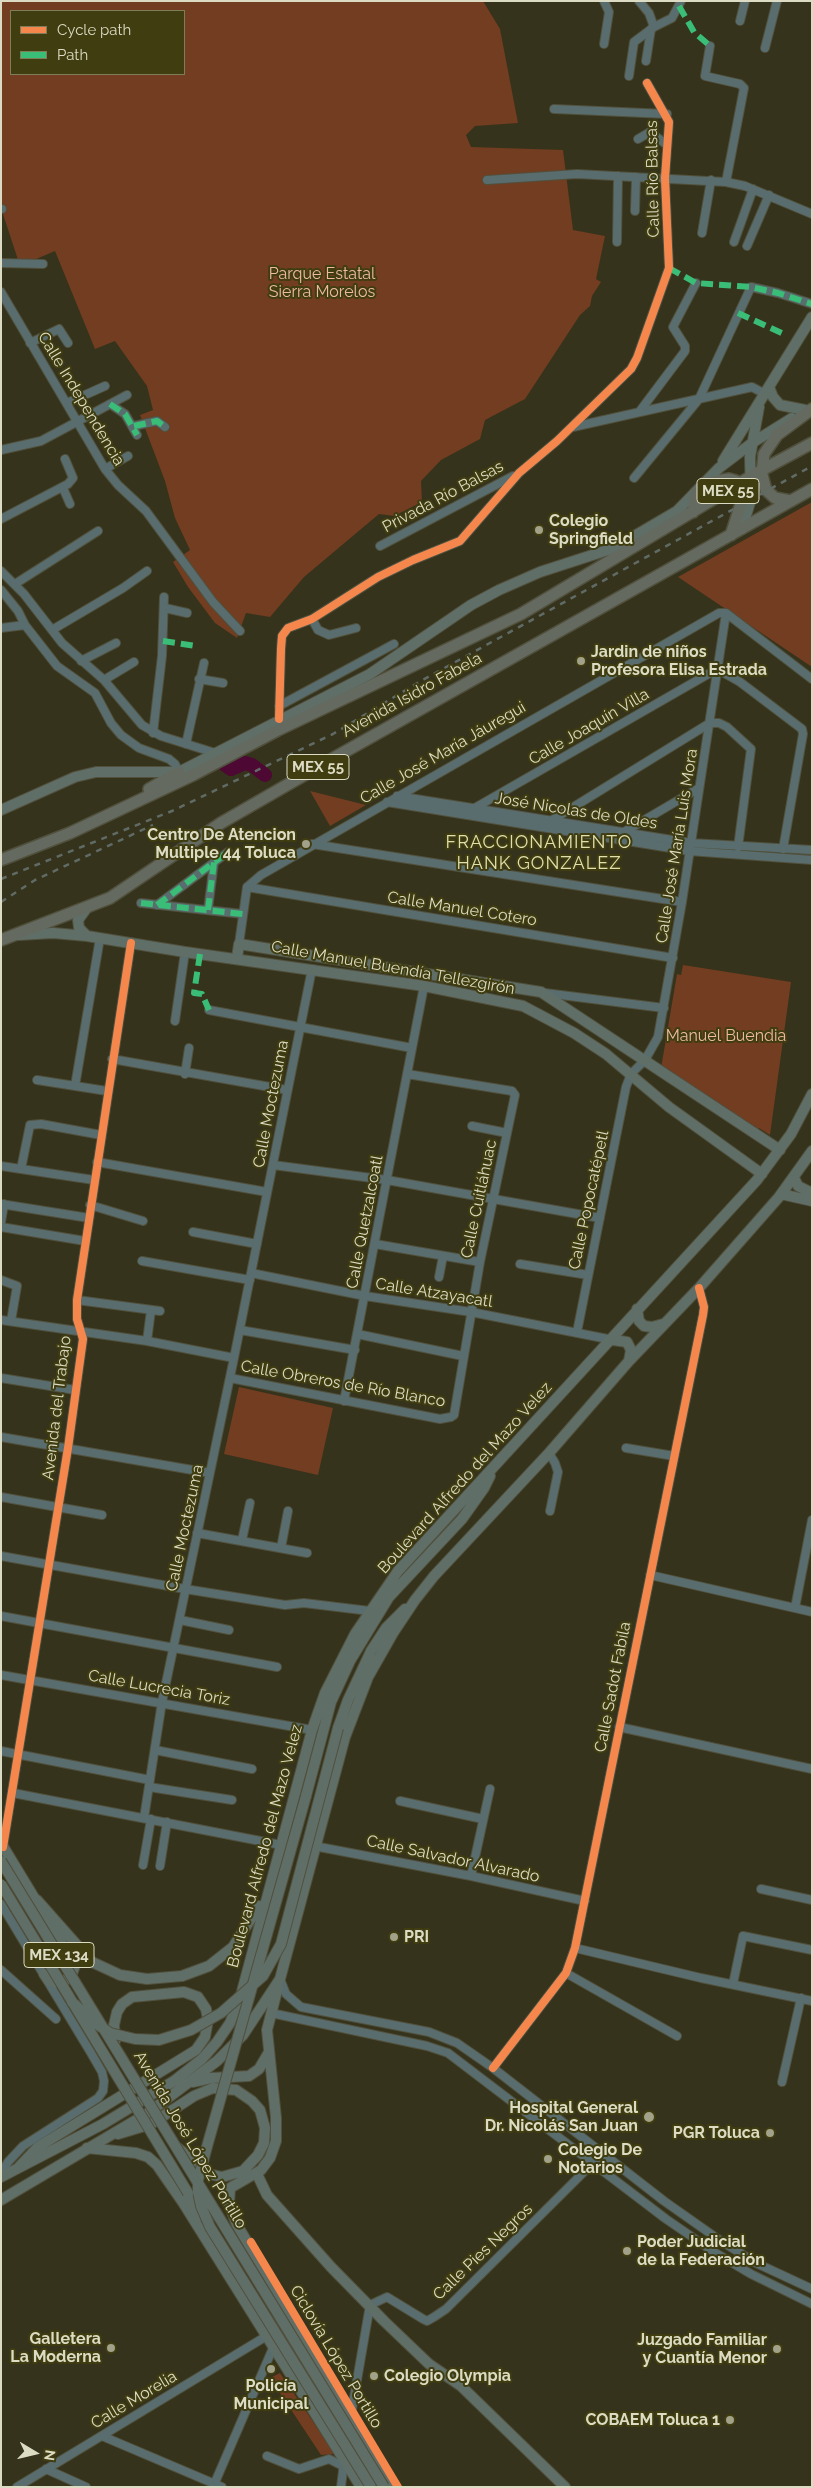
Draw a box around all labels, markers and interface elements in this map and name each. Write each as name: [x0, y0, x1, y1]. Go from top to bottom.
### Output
legend: [10, 10, 185, 75]
text: Cycle path: [57, 21, 131, 39]
text: Path: [57, 46, 88, 64]
street label: Calle Río Balsas: [642, 120, 664, 238]
park label: Parque Estatal Sierra Morelos: [269, 264, 375, 302]
street label: Calle Independencia: [33, 329, 129, 469]
street label: Privada Río Balsas: [379, 457, 507, 537]
road number: MEX 55: [697, 478, 759, 504]
place label: Colegio Springfield: [549, 511, 633, 549]
marker: Colegio Springfield: [533, 524, 545, 536]
place label: Jardin de niños Profesora Elisa Estrada: [591, 642, 767, 680]
street label: Avenida Isidro Fabela: [339, 649, 485, 741]
marker: Jardin de niños Profesora Elisa Estrada: [575, 655, 587, 667]
street label: Calle Joaquín Villa: [525, 685, 653, 769]
street label: Calle José María Jáuregui: [357, 698, 529, 808]
street label: Calle José María Luis Mora: [652, 747, 702, 945]
road number: MEX 55: [287, 754, 349, 780]
street label: José Nicolas de Oldes: [493, 789, 659, 833]
place label: Centro De Atencion Multiple 44 Toluca: [147, 825, 296, 863]
district label: FRACCIONAMIENTO HANK GONZALEZ: [444, 832, 634, 874]
marker: Centro De Atencion Multiple 44 Toluca: [300, 838, 312, 850]
street label: Calle Manuel Cotero: [386, 888, 538, 930]
street label: Calle Manuel Buendía Tellezgirón: [270, 937, 516, 999]
park label: Manuel Buendia: [666, 1026, 786, 1046]
street label: Calle Moctezuma: [249, 1039, 293, 1169]
street label: Calle Popocatépetl: [565, 1129, 613, 1271]
street label: Calle Cuitláhuac: [457, 1138, 501, 1260]
street label: Calle Quetzalcoatl: [343, 1154, 387, 1290]
street label: Calle Atzayacatl: [374, 1274, 494, 1312]
street label: Avenida del Trabajo: [39, 1335, 75, 1481]
street label: Calle Obreros de Río Blanco: [239, 1357, 447, 1411]
street label: Boulevard Alfredo del Mazo Velez: [374, 1378, 556, 1578]
street label: Calle Moctezuma: [162, 1463, 208, 1593]
street label: Calle Sadot Fabila: [591, 1620, 635, 1754]
street label: Calle Lucrecia Toriz: [87, 1666, 231, 1710]
street label: Boulevard Alfredo del Mazo Velez: [223, 1722, 307, 1970]
street label: Calle Salvador Alvarado: [365, 1831, 541, 1887]
place label: PRI: [404, 1927, 429, 1947]
marker: PRI: [388, 1931, 400, 1943]
road number: MEX 134: [24, 1942, 94, 1968]
street label: Avenida José López Portillo: [129, 2048, 251, 2232]
place label: Hospital General Dr. Nicolás San Juan: [485, 2098, 638, 2136]
marker: Hospital General Dr. Nicolás San Juan: [642, 2110, 656, 2124]
place label: PGR Toluca: [673, 2123, 760, 2143]
marker: PGR Toluca: [764, 2127, 776, 2139]
place label: Colegio De Notarios: [558, 2140, 642, 2178]
marker: Colegio De Notarios: [542, 2153, 554, 2165]
street label: Calle Pies Negros: [429, 2200, 537, 2304]
place label: Poder Judicial de la Federación: [637, 2232, 765, 2270]
marker: Poder Judicial de la Federación: [621, 2245, 633, 2257]
street label: Ciclovía López Portillo: [286, 2282, 386, 2432]
place label: Galletera La Moderna: [10, 2329, 101, 2367]
place label: Juzgado Familiar y Cuantía Menor: [637, 2330, 767, 2368]
marker: Galletera La Moderna: [105, 2342, 117, 2354]
marker: Juzgado Familiar y Cuantía Menor: [771, 2343, 783, 2355]
marker: Policía Municipal: [265, 2363, 277, 2375]
place label: Colegio Olympia: [384, 2366, 511, 2386]
street label: Calle Morelia: [88, 2367, 180, 2433]
marker: Colegio Olympia: [368, 2370, 380, 2382]
place label: Policía Municipal: [234, 2376, 308, 2414]
place label: COBAEM Toluca 1: [585, 2410, 720, 2430]
marker: COBAEM Toluca 1: [724, 2414, 736, 2426]
north arrow: [10, 2428, 60, 2478]
text: N: [41, 2449, 59, 2462]

